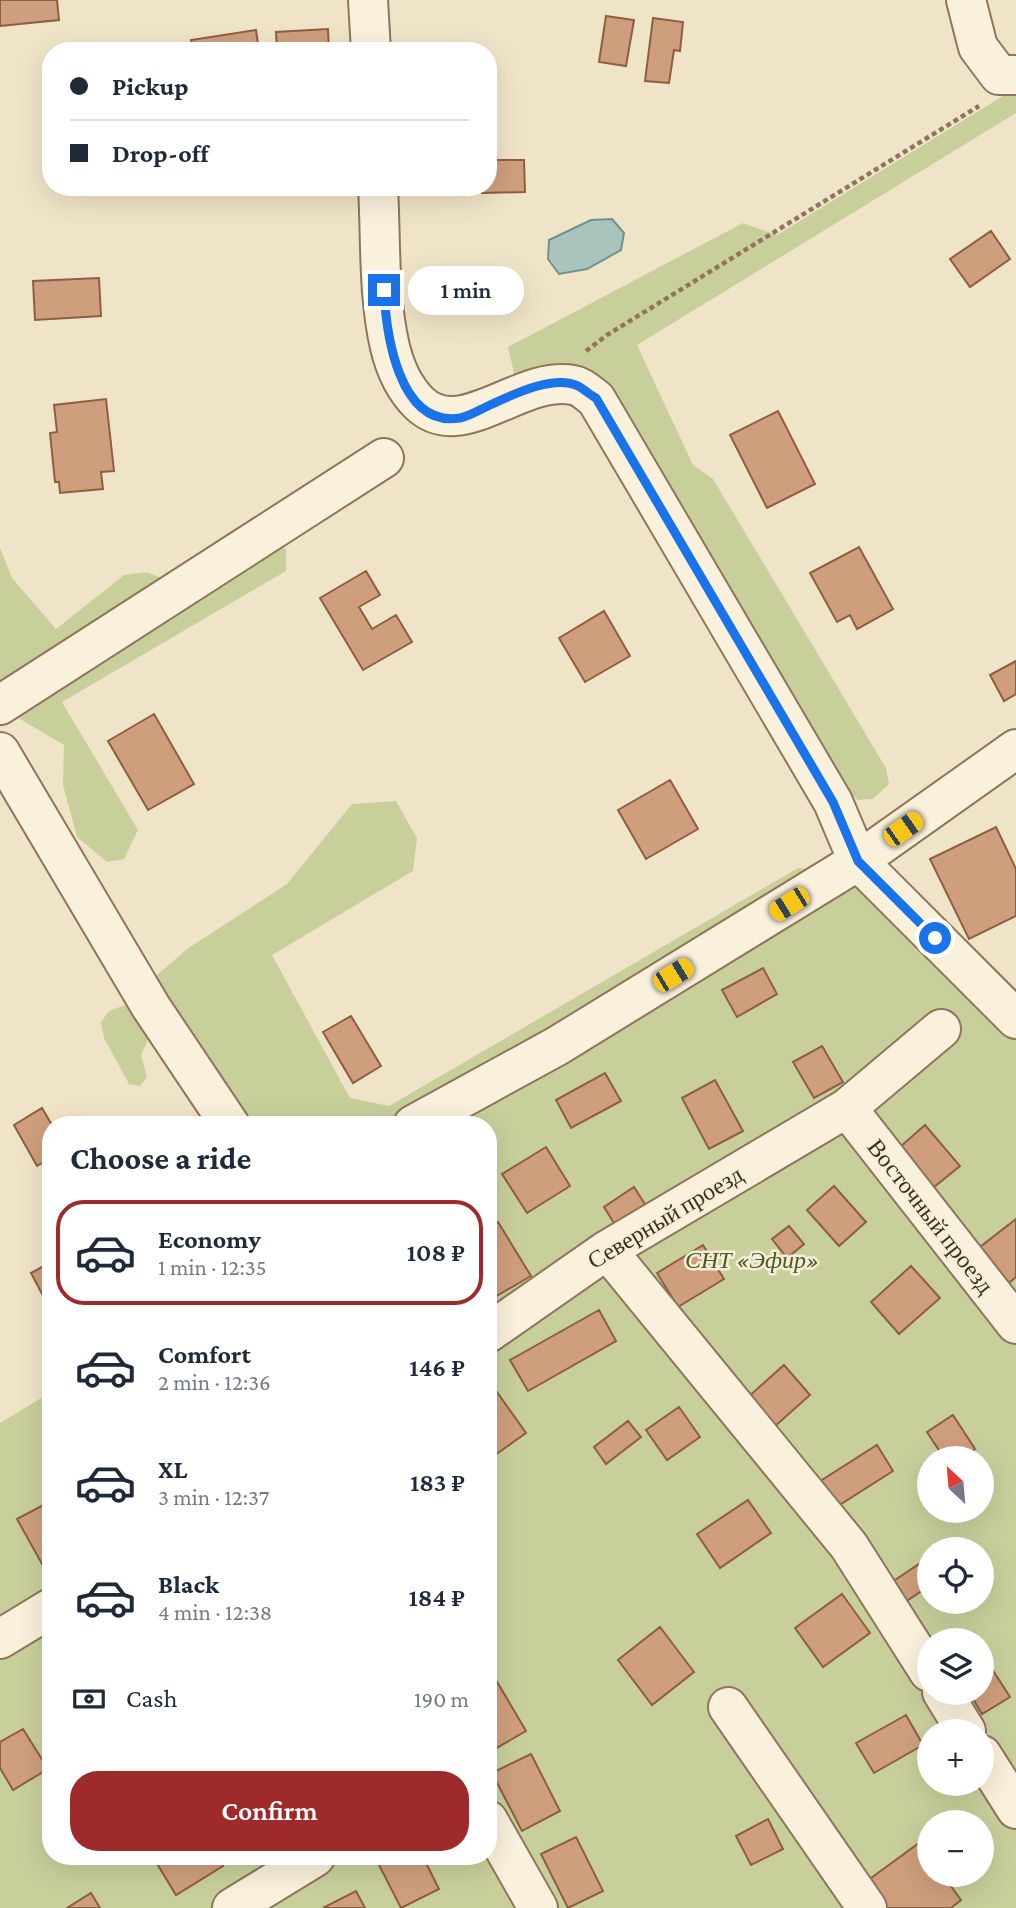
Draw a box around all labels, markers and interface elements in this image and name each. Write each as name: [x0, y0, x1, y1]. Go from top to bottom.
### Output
text: Pickup: [112, 72, 189, 101]
text: Drop-off: [112, 139, 209, 168]
callout: 1 min: [408, 266, 524, 314]
route end: [368, 274, 400, 306]
text: 1 min: [440, 277, 492, 303]
car: [880, 808, 927, 850]
car: [766, 884, 813, 924]
route start: [919, 922, 951, 954]
car: [650, 955, 697, 995]
street label: Восточный проезд: [862, 1133, 1000, 1299]
text: Choose a ride: [70, 1140, 251, 1176]
street label: Северный проезд: [582, 1160, 748, 1274]
icon: car: [74, 1221, 137, 1284]
text: Economy: [158, 1225, 261, 1254]
text: 108 ₽: [407, 1238, 465, 1267]
park label: СНТ «Эфир»: [685, 1246, 819, 1273]
text: 1 min · 12:35: [158, 1254, 267, 1280]
icon: car: [74, 1336, 137, 1399]
text: Comfort: [158, 1340, 251, 1369]
text: 146 ₽: [409, 1353, 465, 1382]
text: 2 min · 12:36: [158, 1369, 271, 1395]
north arrow: [917, 1446, 994, 1522]
map controls: [917, 1446, 994, 1887]
icon: car: [74, 1451, 137, 1514]
text: XL: [158, 1455, 187, 1484]
text: 183 ₽: [410, 1468, 465, 1497]
text: 3 min · 12:37: [158, 1484, 269, 1510]
button: locate: [917, 1537, 994, 1614]
icon: car: [74, 1566, 137, 1629]
text: Black: [158, 1570, 219, 1599]
text: 184 ₽: [408, 1583, 465, 1612]
text: 4 min · 12:38: [158, 1599, 272, 1625]
button: layers: [917, 1628, 994, 1705]
icon: cash: [70, 1680, 108, 1718]
text: Cash: [126, 1684, 177, 1713]
text: 190 m: [414, 1686, 469, 1712]
button: +: [917, 1719, 994, 1796]
button: Confirm: [70, 1771, 469, 1851]
button: −: [917, 1810, 994, 1887]

